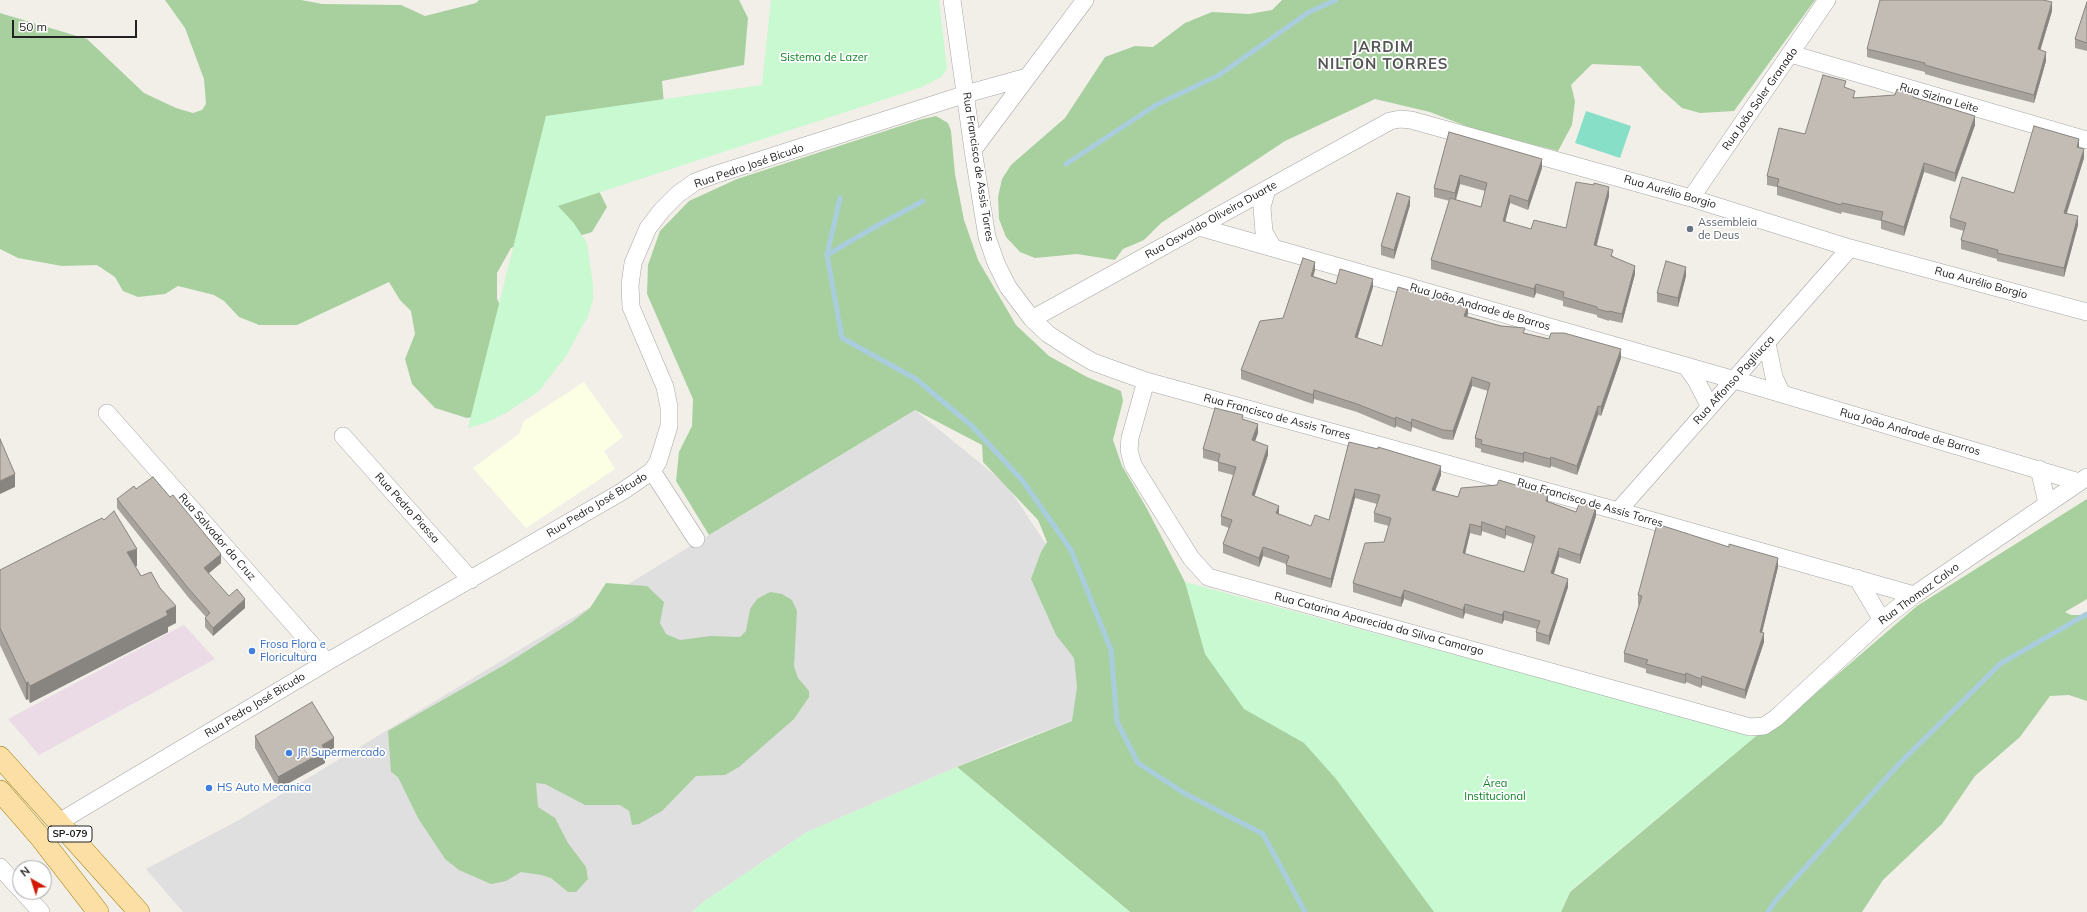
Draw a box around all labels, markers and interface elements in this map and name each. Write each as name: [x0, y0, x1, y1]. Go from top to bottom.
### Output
scale bar: [14, 12, 139, 38]
text: 50 m: [19, 19, 47, 34]
district label: JARDIM NILTON TORRES: [1318, 38, 1448, 73]
street label: Rua João Soler Granado: [1720, 45, 1800, 153]
park label: Sistema de Lazer: [780, 51, 868, 65]
street label: Rua Sizina Leite: [1898, 80, 1980, 116]
street label: Rua Francisco de Assis Torres: [960, 91, 996, 243]
street label: Rua Pedro José Bicudo: [692, 141, 806, 191]
street label: Rua Aurélio Borgio: [1622, 173, 1718, 211]
street label: Rua Oswaldo Oliveira Duarte: [1143, 178, 1279, 262]
place label: Assembleia de Deus: [1698, 216, 1757, 242]
marker: Assembleia de Deus: [1685, 224, 1695, 234]
street label: Rua Aurélio Borgio: [1933, 264, 2029, 302]
street label: Rua João Andrade de Barros: [1408, 281, 1552, 333]
street label: Rua Affonso Pagliucca: [1691, 333, 1777, 427]
street label: Rua Francisco de Assis Torres: [1202, 391, 1352, 443]
street label: Rua João Andrade de Barros: [1838, 406, 1982, 458]
street label: Rua Pedro Piassa: [372, 470, 442, 546]
street label: Rua Pedro José Bicudo: [544, 470, 650, 540]
street label: Rua Francisco de Assis Torres: [1515, 476, 1665, 530]
street label: Rua Salvador da Cruz: [176, 491, 258, 583]
street label: Rua Thomaz Calvo: [1876, 560, 1962, 628]
street label: Rua Catarina Aparecida da Silva Camargo: [1273, 590, 1485, 658]
place label: Frosa Flora e Floricultura: [260, 638, 326, 664]
marker: Frosa Flora e Floricultura: [247, 646, 257, 656]
street label: Rua Pedro José Bicudo: [202, 670, 308, 740]
place label: JR Supermercado: [297, 746, 385, 760]
marker: JR Supermercado: [284, 748, 294, 758]
park label: Área Institucional: [1464, 777, 1526, 803]
place label: HS Auto Mecanica: [217, 781, 311, 795]
marker: HS Auto Mecanica: [204, 783, 214, 793]
road number: SP-079: [48, 826, 92, 842]
north arrow: [12, 860, 52, 900]
text: N: [17, 863, 33, 880]

